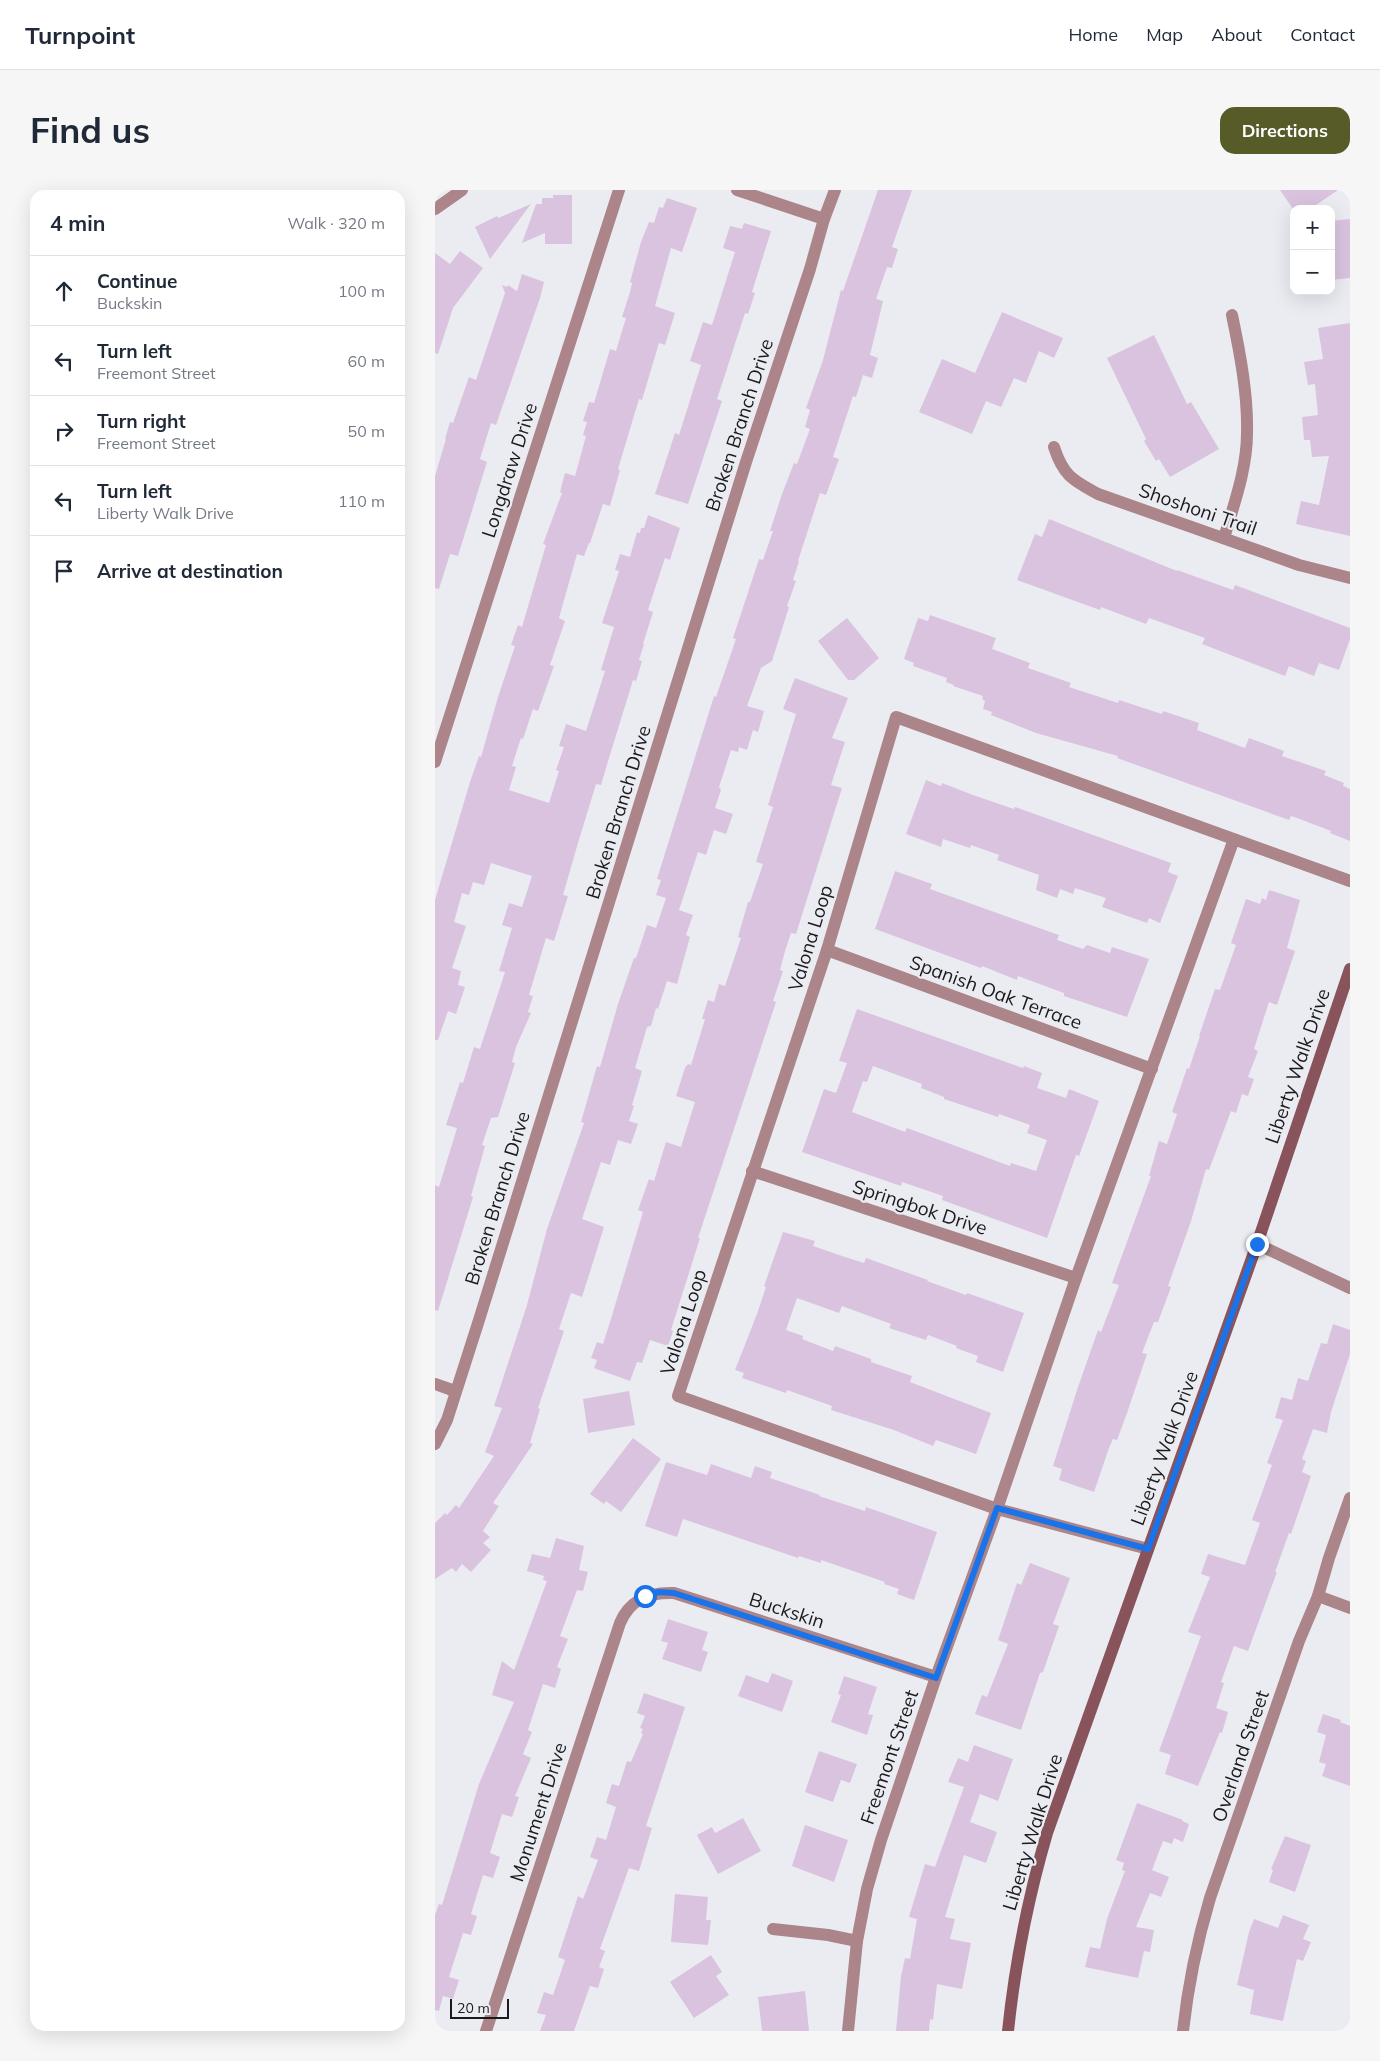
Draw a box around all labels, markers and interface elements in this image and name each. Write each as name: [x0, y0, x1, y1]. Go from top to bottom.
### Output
text: Turnpoint: [25, 20, 135, 50]
text: Home: [1068, 23, 1118, 46]
text: Map: [1146, 23, 1183, 46]
text: About: [1211, 23, 1262, 46]
text: Contact: [1290, 23, 1355, 46]
button: Directions: [1220, 107, 1350, 154]
text: Find us: [30, 108, 150, 152]
map controls: [1290, 205, 1335, 295]
button: +: [1290, 205, 1335, 250]
text: 4 min: [50, 210, 105, 236]
text: Walk · 320 m: [287, 213, 385, 233]
button: −: [1290, 250, 1335, 295]
text: Continue: [97, 269, 177, 293]
icon: ahead: [50, 277, 78, 305]
text: 100 m: [338, 281, 385, 301]
text: Buckskin: [97, 293, 163, 313]
street label: Broken Branch Drive: [700, 336, 778, 514]
text: Turn left: [97, 339, 172, 363]
icon: left: [50, 347, 78, 375]
text: 60 m: [348, 351, 385, 371]
text: Freemont Street: [97, 363, 216, 383]
street label: Longdraw Drive: [476, 399, 542, 541]
text: Turn right: [97, 409, 186, 433]
icon: right: [50, 417, 78, 445]
text: 50 m: [348, 421, 385, 441]
text: Freemont Street: [97, 433, 216, 453]
street label: Shoshoni Trail: [1136, 478, 1260, 540]
text: Turn left: [97, 479, 172, 503]
icon: left: [50, 487, 78, 515]
text: 110 m: [338, 491, 385, 511]
text: Liberty Walk Drive: [97, 503, 234, 523]
icon: arrive: [50, 557, 78, 585]
text: Arrive at destination: [97, 559, 283, 583]
street label: Broken Branch Drive: [580, 722, 656, 902]
street label: Valona Loop: [782, 882, 838, 994]
street label: Spanish Oak Terrace: [907, 950, 1085, 1034]
street label: Liberty Walk Drive: [1259, 985, 1335, 1147]
street label: Broken Branch Drive: [459, 1108, 535, 1288]
street label: Springbok Drive: [850, 1174, 990, 1240]
route end: [1246, 1233, 1269, 1256]
street label: Valona Loop: [655, 1266, 711, 1378]
street label: Liberty Walk Drive: [1125, 1368, 1203, 1528]
route start: [634, 1585, 657, 1608]
street label: Buckskin: [746, 1587, 828, 1633]
street label: Freemont Street: [855, 1686, 923, 1827]
street label: Overland Street: [1206, 1687, 1274, 1825]
street label: Monument Drive: [504, 1739, 572, 1885]
street label: Liberty Walk Drive: [997, 1751, 1067, 1913]
scale bar: [450, 1996, 509, 2019]
text: 20 m: [457, 1999, 490, 2017]

